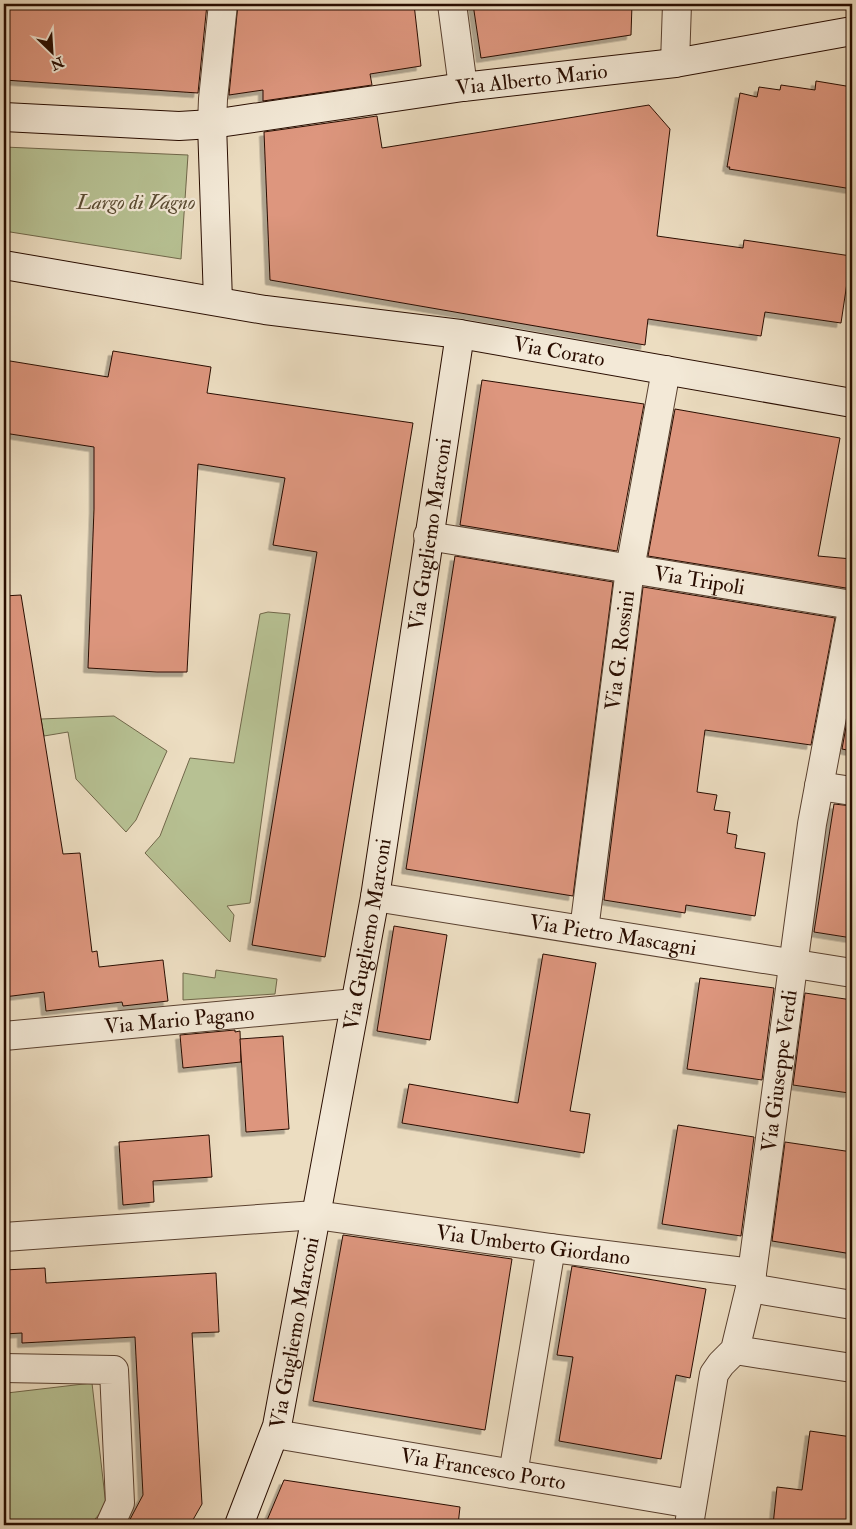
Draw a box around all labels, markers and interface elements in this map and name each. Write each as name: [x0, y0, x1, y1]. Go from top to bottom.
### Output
north arrow: [28, 28, 78, 78]
text: N: [48, 53, 67, 74]
street label: Via Alberto Mario: [454, 58, 609, 102]
park label: Largo di Vagno: [75, 189, 196, 216]
street label: Via Corato: [511, 331, 607, 373]
street label: Via Gugliemo Marconi: [402, 436, 458, 632]
street label: Via Tripoli: [652, 560, 747, 601]
street label: Via G. Rossini: [599, 588, 641, 712]
street label: Via Gugliemo Marconi: [338, 836, 398, 1032]
street label: Via Pietro Mascagni: [527, 909, 699, 962]
street label: Via Giuseppe Verdi: [755, 988, 804, 1154]
street label: Via Mario Pagano: [103, 1000, 255, 1041]
street label: Via Umberto Giordano: [434, 1219, 632, 1272]
street label: Via Gugliemo Marconi: [264, 1234, 326, 1431]
street label: Via Francesco Porto: [398, 1442, 568, 1497]

